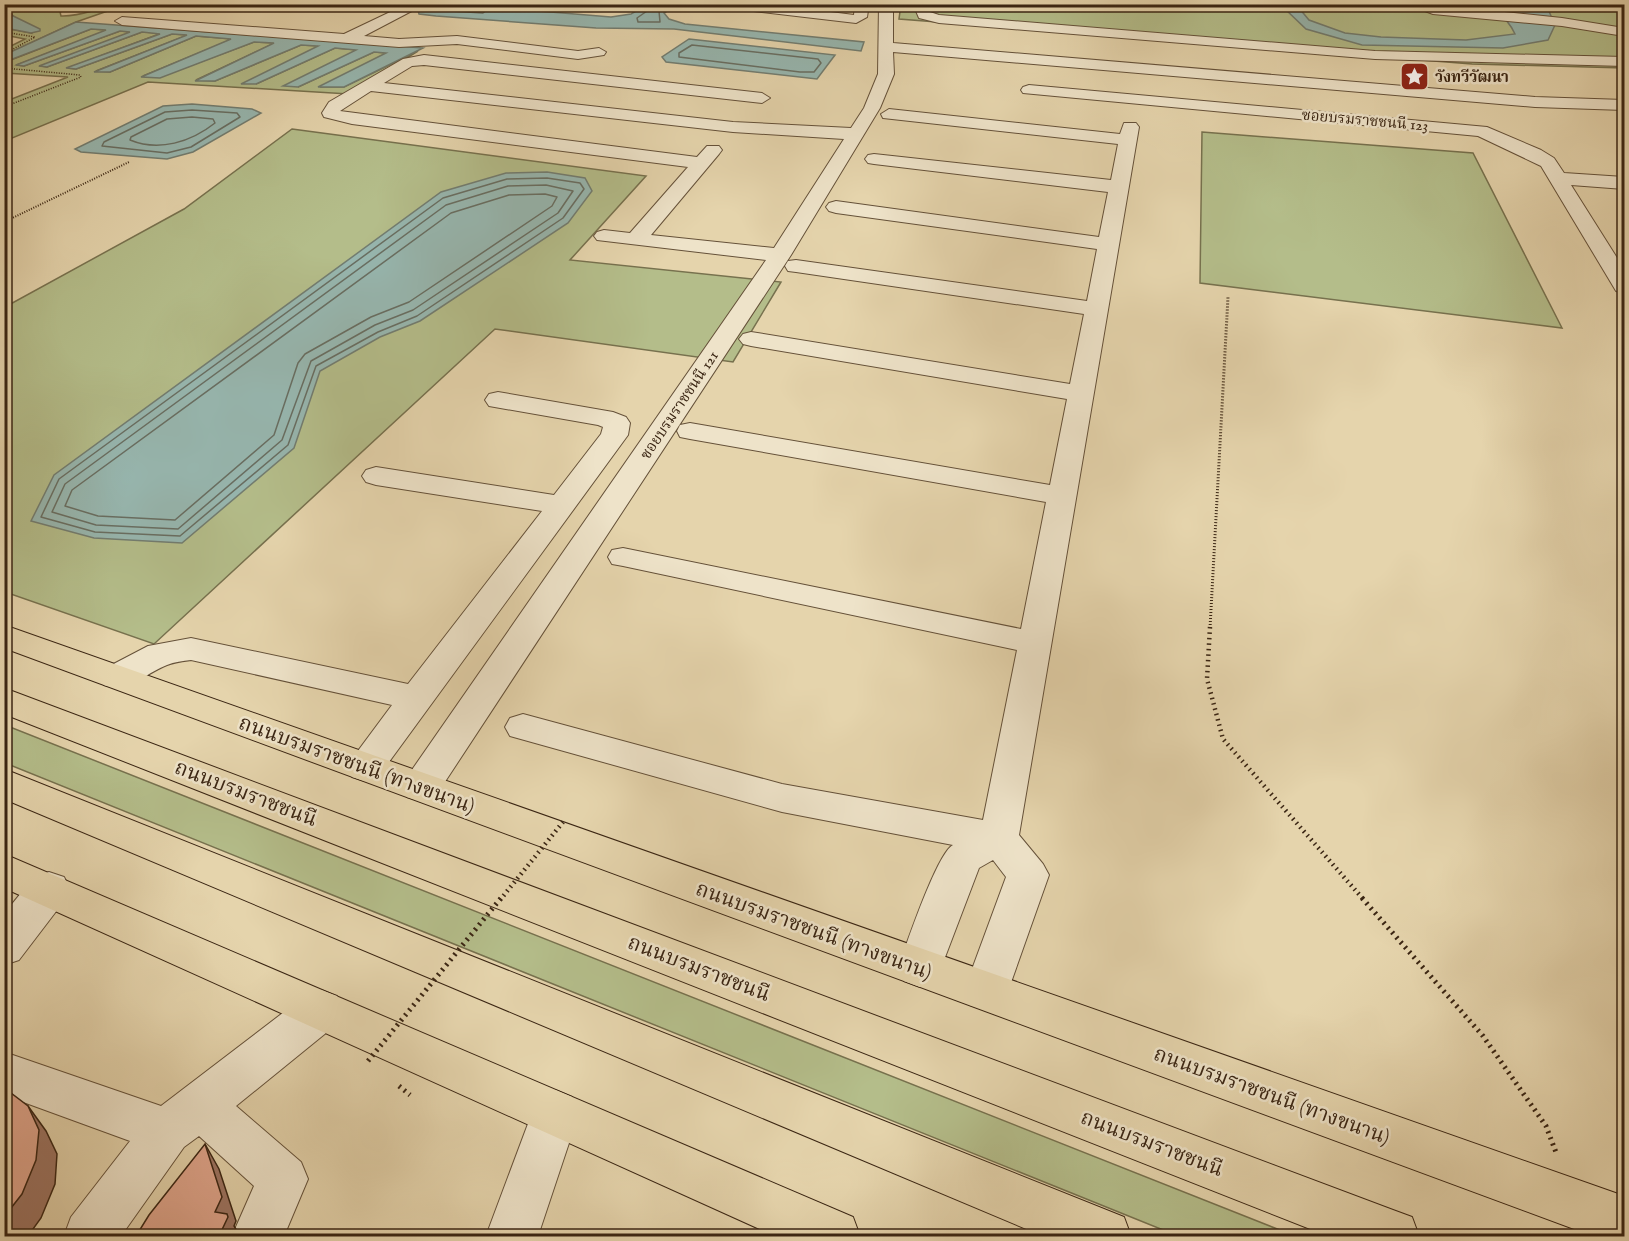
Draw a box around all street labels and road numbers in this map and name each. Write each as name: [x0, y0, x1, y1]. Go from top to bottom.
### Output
street label: ซอยบรมราชชนนี 123: [1301, 106, 1429, 135]
street label: ซอยบรมราชชนนี 121: [636, 347, 723, 463]
street label: ถนนบรมราชชนนี (ทางขนาน): [235, 709, 479, 819]
street label: ถนนบรมราชชนนี: [171, 754, 321, 832]
street label: ถนนบรมราชชนนี (ทางขนาน): [692, 875, 936, 985]
street label: ถนนบรมราชชนนี: [624, 929, 774, 1007]
street label: ถนนบรมราชชนนี (ทางขนาน): [1150, 1040, 1394, 1150]
street label: ถนนบรมราชชนนี: [1077, 1104, 1227, 1182]

